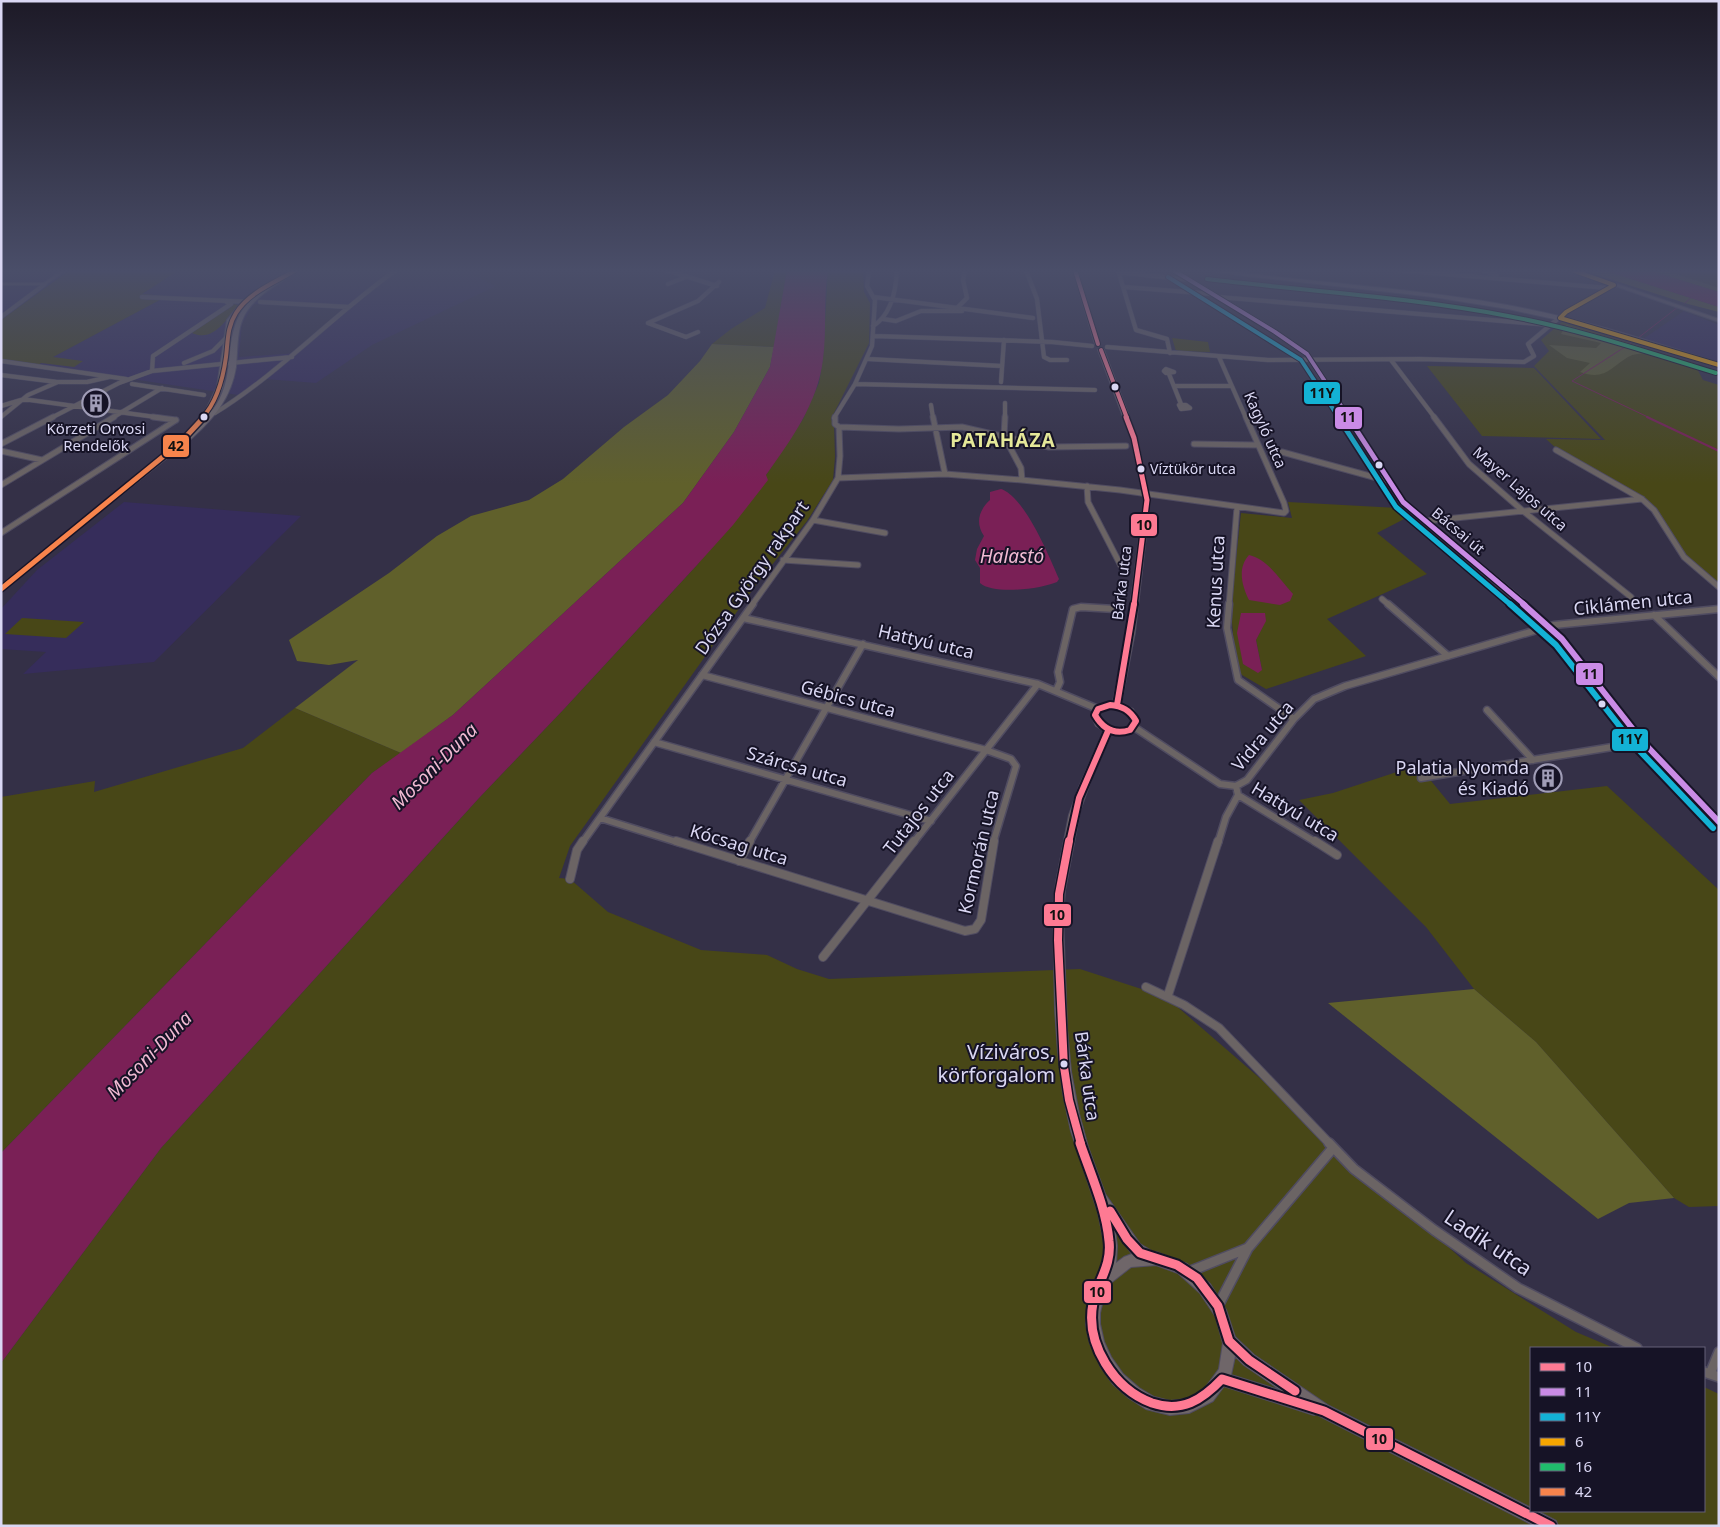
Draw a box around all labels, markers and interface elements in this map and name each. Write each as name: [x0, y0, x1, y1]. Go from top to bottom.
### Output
line badge: 11Y: [1303, 381, 1341, 405]
unlabelled marker: [1110, 382, 1120, 392]
text: 11Y: [1310, 383, 1335, 402]
building icon: Körzeti Orvosi Rendelők: [81, 388, 111, 418]
street label: Kagyló utca: [1240, 388, 1292, 471]
line badge: 11: [1334, 406, 1363, 430]
text: 11: [1340, 407, 1356, 426]
unlabelled marker: [199, 412, 209, 422]
place label: Körzeti Orvosi Rendelők: [47, 418, 145, 455]
district label: PATAHÁZA: [950, 427, 1056, 453]
line badge: 42: [162, 434, 190, 458]
text: 42: [168, 436, 184, 455]
street label: Mayer Lajos utca: [1469, 442, 1572, 535]
place label: Víztükör utca: [1150, 459, 1236, 478]
unlabelled marker: [1374, 460, 1384, 470]
marker: Víztükör utca: [1136, 464, 1146, 474]
street label: Dózsa György rakpart: [689, 495, 814, 659]
street label: Bácsai út: [1428, 502, 1490, 559]
line badge: 10: [1130, 513, 1158, 537]
text: 10: [1136, 515, 1152, 534]
street label: Kenus utca: [1201, 535, 1229, 629]
water label: Halastó: [980, 543, 1044, 569]
street label: Bárka utca: [1107, 544, 1136, 621]
street label: Ciklámen utca: [1572, 584, 1694, 620]
street label: Hattyú utca: [876, 618, 977, 664]
line badge: 11: [1575, 662, 1604, 686]
text: 11: [1582, 664, 1598, 683]
street label: Gébics utca: [798, 674, 898, 722]
street label: Vidra utca: [1226, 695, 1299, 776]
unlabelled marker: [1597, 699, 1607, 709]
water label: Mosoni-Duna: [385, 717, 483, 815]
line badge: 11Y: [1611, 728, 1649, 752]
text: 11Y: [1618, 729, 1643, 748]
street label: Szárcsa utca: [744, 740, 851, 792]
place label: Palatia Nyomda és Kiadó: [1396, 755, 1529, 800]
building icon: Palatia Nyomda és Kiadó: [1533, 763, 1563, 793]
street label: Tutajos utca: [877, 764, 959, 859]
street label: Hattyú utca: [1247, 776, 1344, 847]
street label: Kormorán utca: [952, 787, 1004, 916]
street label: Kócsag utca: [687, 818, 791, 870]
line badge: 10: [1043, 903, 1072, 927]
text: 10: [1049, 905, 1065, 924]
water label: Mosoni-Duna: [100, 1005, 198, 1105]
street label: Bárka utca: [1070, 1030, 1106, 1122]
place label: Víziváros, körforgalom: [937, 1038, 1055, 1088]
marker: Víziváros, körforgalom: [1059, 1059, 1069, 1069]
street label: Ladik utca: [1439, 1203, 1538, 1282]
line badge: 10: [1083, 1280, 1112, 1304]
text: 10: [1089, 1282, 1105, 1301]
legend: [1530, 1347, 1705, 1512]
text: 10: [1575, 1356, 1592, 1376]
text: 11: [1575, 1381, 1592, 1401]
text: 11Y: [1575, 1406, 1601, 1426]
line badge: 10: [1365, 1427, 1394, 1451]
text: 10: [1371, 1429, 1387, 1448]
text: 6: [1575, 1431, 1584, 1451]
text: 16: [1575, 1456, 1592, 1476]
text: 42: [1575, 1481, 1592, 1501]

